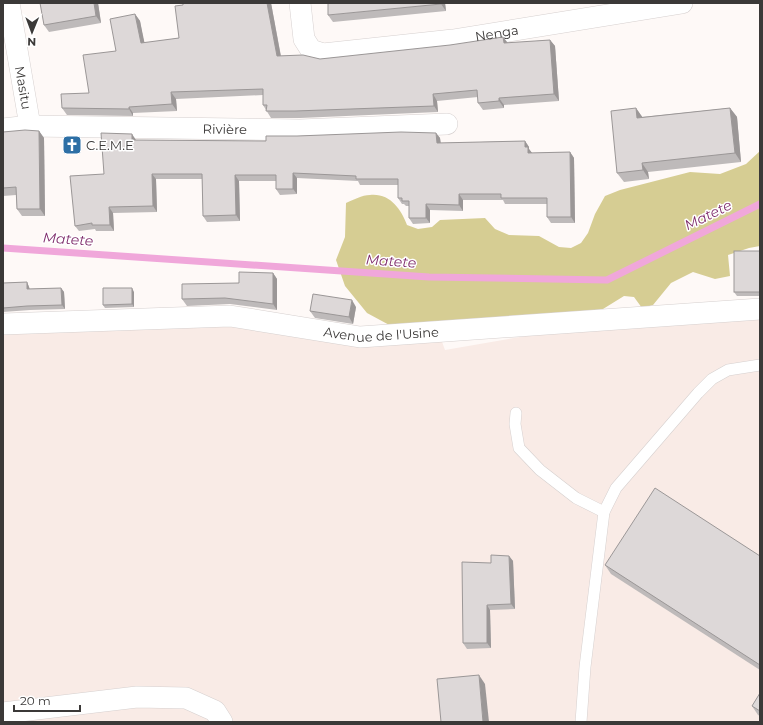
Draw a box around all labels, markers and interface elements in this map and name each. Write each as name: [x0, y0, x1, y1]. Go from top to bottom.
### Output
north arrow: [12, 12, 52, 52]
street label: Nenga: [474, 22, 520, 44]
text: N: [27, 35, 36, 49]
street label: Masitu: [12, 65, 35, 111]
street label: Rivière: [203, 121, 247, 137]
church icon: C.E.M.E: [61, 134, 83, 156]
place label: C.E.M.E: [86, 137, 134, 153]
water label: Matete: [681, 196, 735, 234]
water label: Matete: [42, 228, 94, 250]
water label: Matete: [365, 250, 417, 272]
street label: Avenue de l'Usine: [323, 323, 439, 345]
scale bar: [14, 687, 80, 713]
text: 20 m: [20, 693, 51, 708]

